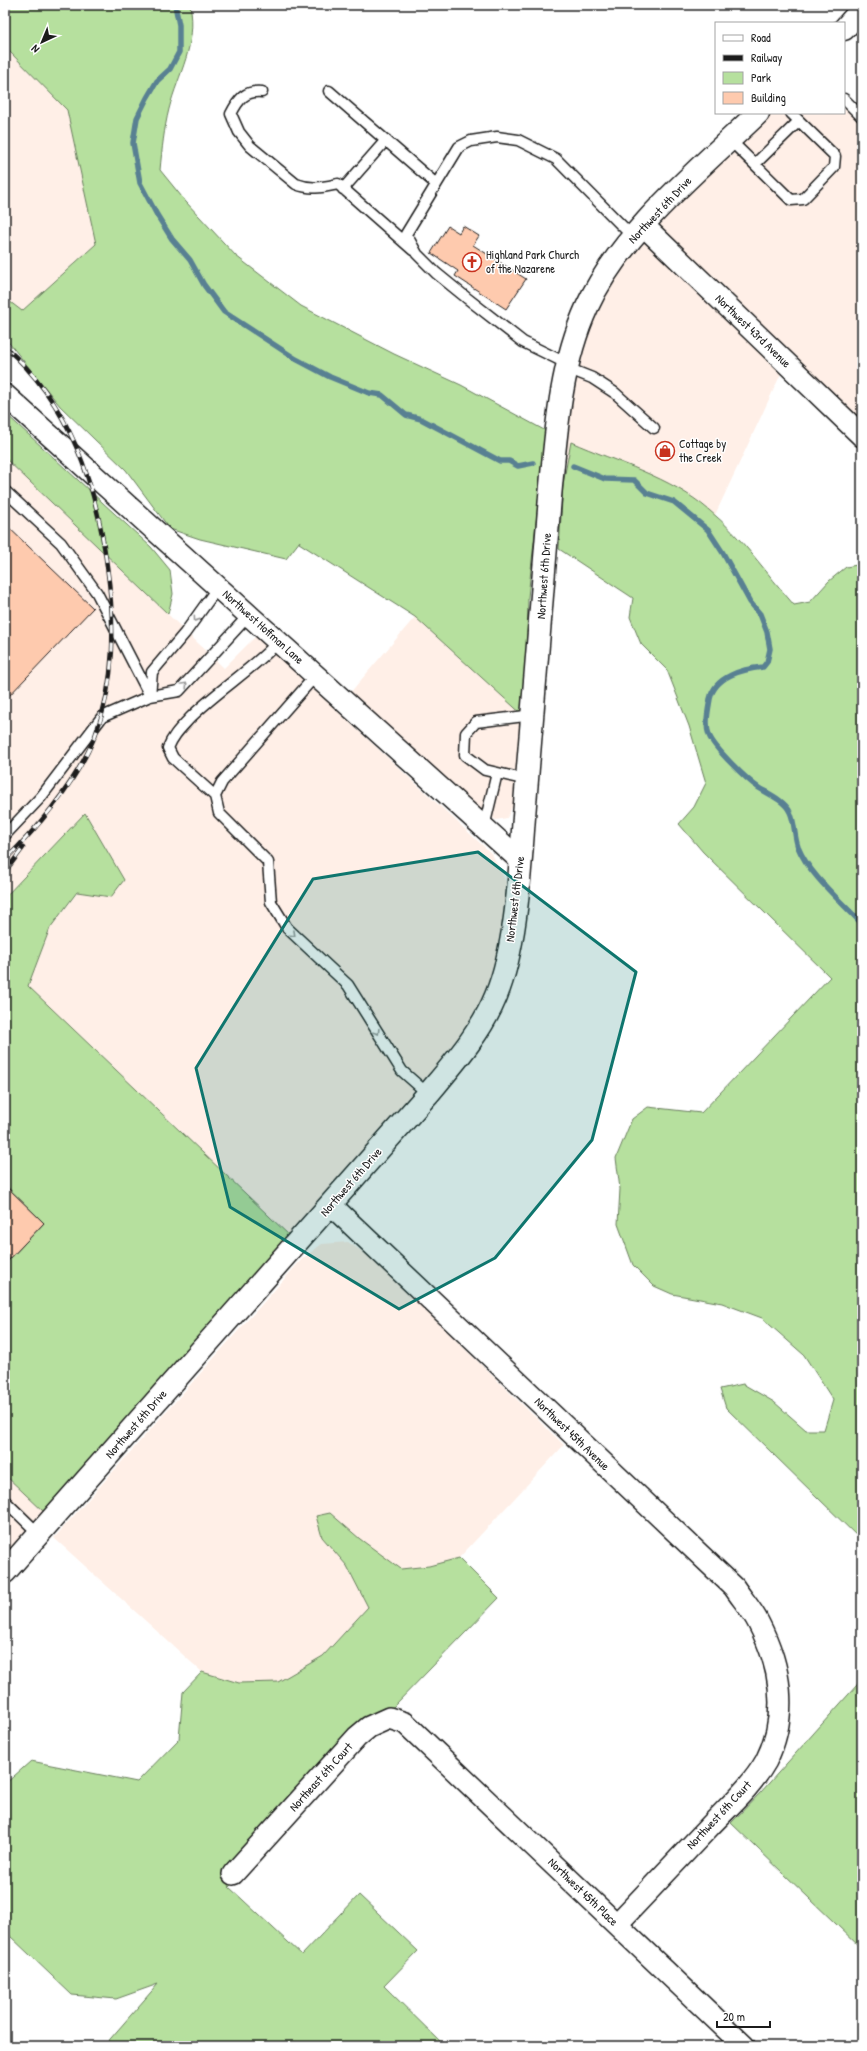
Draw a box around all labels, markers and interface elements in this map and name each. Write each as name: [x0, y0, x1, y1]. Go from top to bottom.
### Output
north arrow: [22, 22, 62, 62]
legend: [715, 22, 845, 114]
text: Road: [751, 29, 771, 46]
text: N: [28, 42, 42, 56]
text: Railway: [751, 49, 782, 66]
text: Park: [751, 69, 771, 86]
text: Building: [751, 89, 786, 106]
street label: Northwest 6th Drive: [624, 172, 695, 247]
place label: Highland Park Church of the Nazarene: [486, 246, 579, 277]
church icon: Highland Park Church of the Nazarene: [461, 251, 483, 273]
street label: Northwest 43rd Avenue: [712, 290, 795, 371]
place label: Cottage by the Creek: [679, 435, 726, 466]
shop icon: Cottage by the Creek: [654, 440, 676, 462]
street label: Northwest 6th Drive: [532, 532, 555, 620]
street label: Northwest Hoffman Lane: [219, 586, 308, 668]
one-way arrow: [193, 615, 201, 622]
one-way arrow: [180, 682, 188, 690]
street label: Northwest 6th Drive: [501, 855, 528, 943]
one-way arrow: [289, 929, 296, 936]
one-way arrow: [372, 1028, 380, 1035]
street label: Northwest 6th Drive: [316, 1143, 385, 1220]
street label: Northwest 6th Drive: [101, 1385, 170, 1462]
street label: Northwest 45th Avenue: [531, 1393, 614, 1474]
street label: Northeast 6th Court: [285, 1738, 357, 1815]
street label: Northwest 6th Court: [682, 1776, 756, 1853]
street label: Northwest 45th Place: [545, 1854, 622, 1930]
scale bar: [717, 2003, 770, 2029]
text: 20 m: [723, 2008, 745, 2025]

